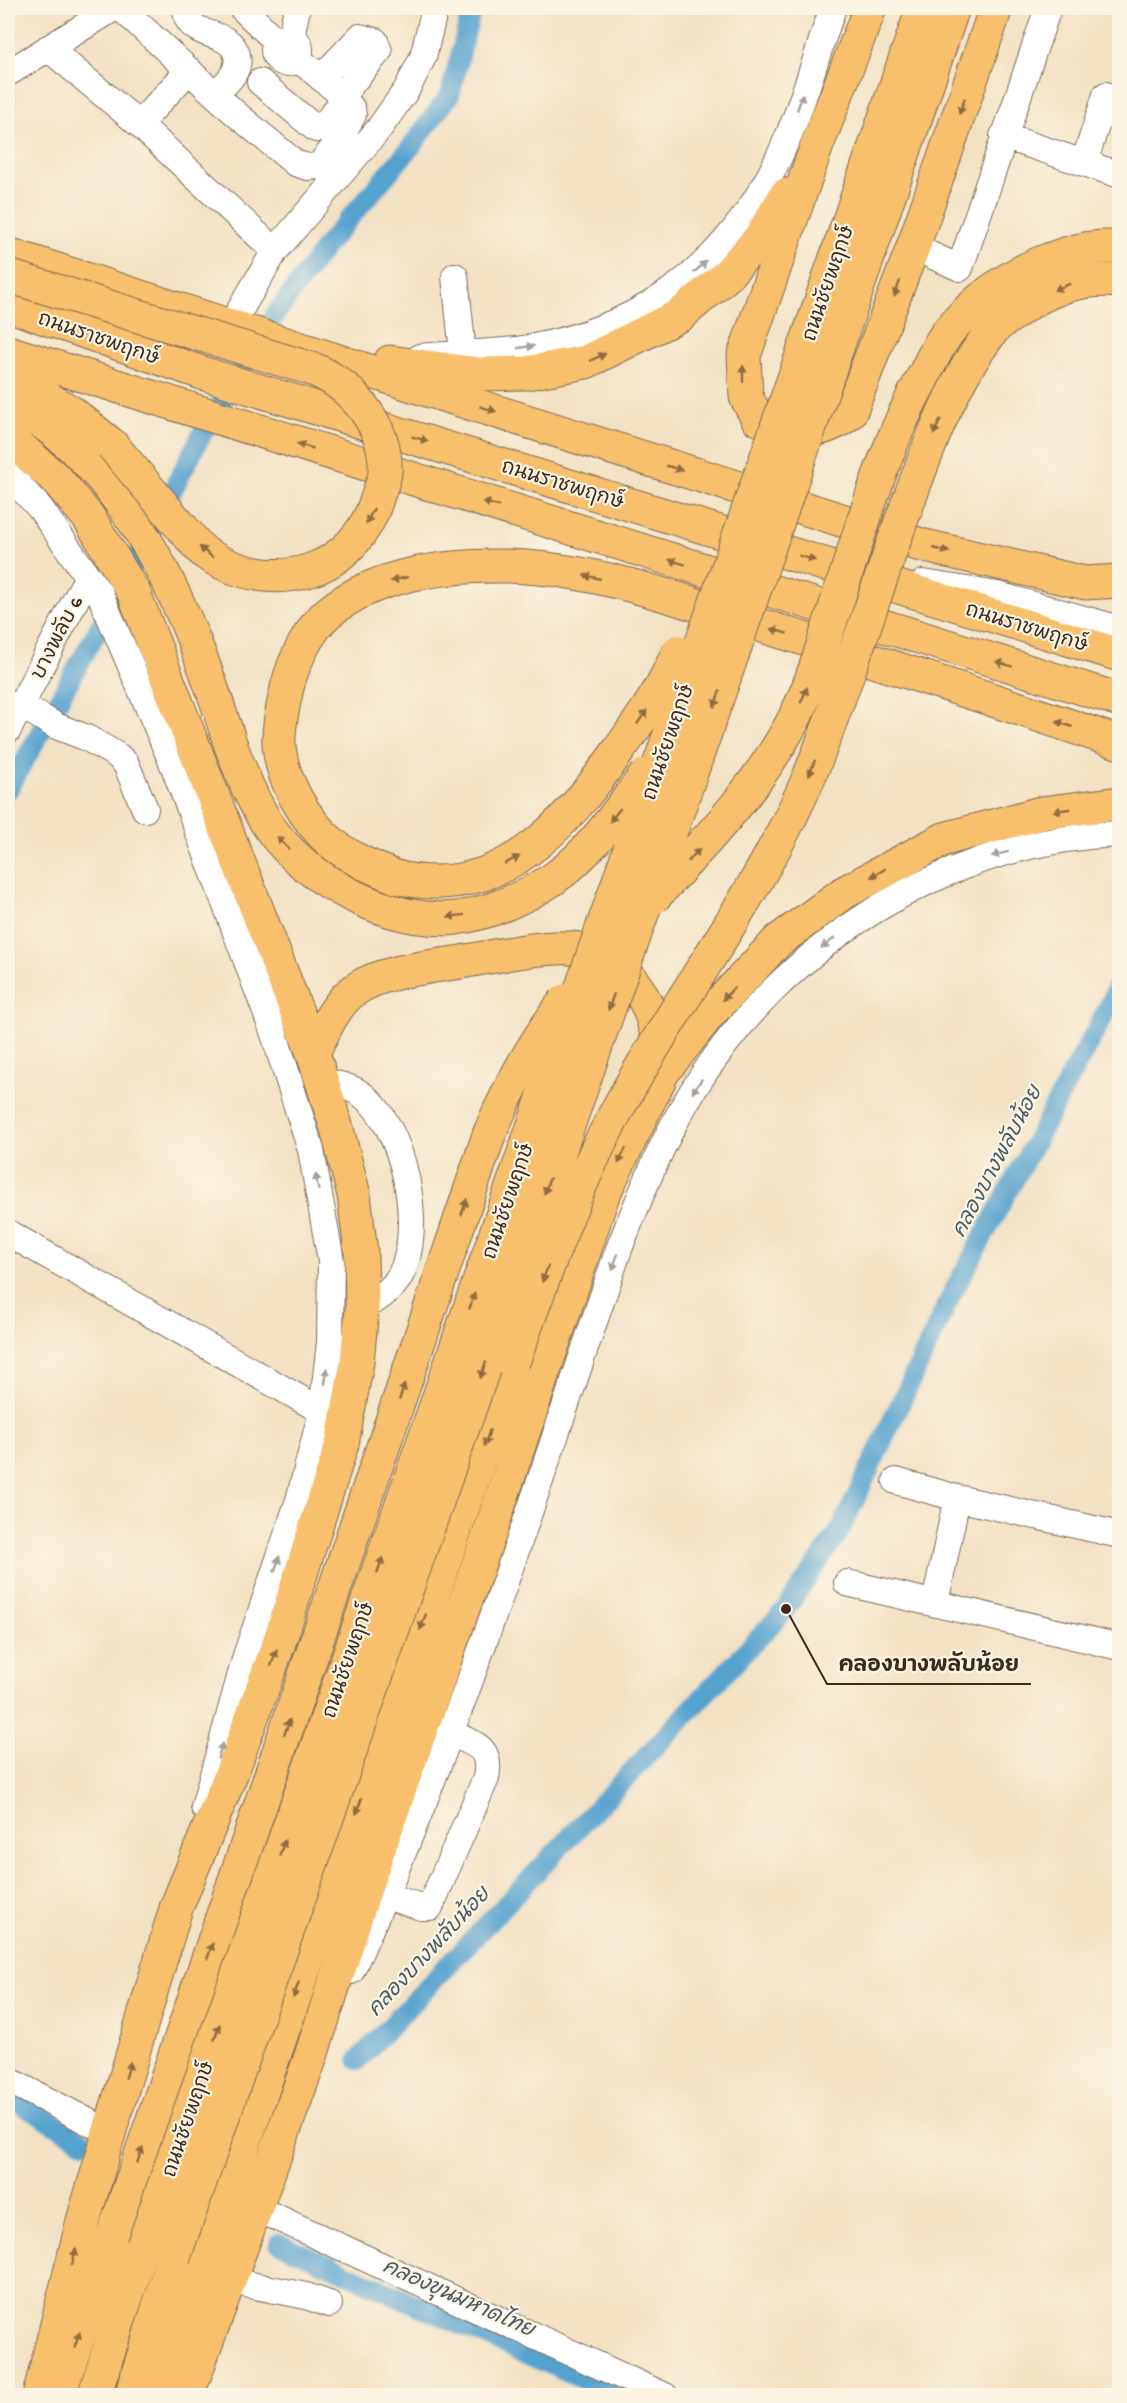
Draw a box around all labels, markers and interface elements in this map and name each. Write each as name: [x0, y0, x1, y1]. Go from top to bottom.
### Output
one-way arrow: [796, 93, 806, 111]
one-way arrow: [957, 97, 967, 115]
street label: ถนนชัยพฤกษ์: [795, 221, 861, 345]
one-way arrow: [692, 260, 707, 274]
one-way arrow: [892, 281, 902, 299]
one-way arrow: [1053, 283, 1071, 292]
street label: ถนนราชพฤกษ์: [34, 304, 164, 372]
one-way arrow: [517, 343, 536, 352]
one-way arrow: [589, 351, 607, 361]
one-way arrow: [739, 365, 748, 384]
one-way arrow: [479, 405, 497, 414]
one-way arrow: [932, 419, 941, 436]
one-way arrow: [411, 435, 429, 444]
one-way arrow: [296, 441, 314, 450]
street label: ถนนราชพฤกษ์: [498, 452, 628, 516]
one-way arrow: [665, 464, 683, 473]
one-way arrow: [482, 499, 500, 508]
one-way arrow: [366, 507, 375, 524]
one-way arrow: [198, 545, 214, 558]
one-way arrow: [932, 546, 950, 556]
one-way arrow: [798, 554, 816, 563]
one-way arrow: [668, 557, 686, 566]
one-way arrow: [582, 572, 601, 581]
one-way arrow: [390, 574, 408, 584]
street label: บางพลับ 6: [26, 591, 90, 684]
street label: ถนนราชพฤกษ์: [962, 595, 1092, 659]
one-way arrow: [770, 626, 788, 635]
one-way arrow: [995, 659, 1013, 668]
street label: ถนนชัยพฤกษ์: [635, 680, 701, 804]
one-way arrow: [799, 686, 809, 704]
one-way arrow: [711, 690, 721, 708]
one-way arrow: [636, 710, 648, 726]
one-way arrow: [1055, 719, 1073, 728]
one-way arrow: [806, 759, 816, 777]
one-way arrow: [1052, 806, 1071, 815]
one-way arrow: [609, 807, 621, 822]
one-way arrow: [277, 836, 291, 850]
one-way arrow: [687, 847, 701, 862]
one-way arrow: [991, 850, 1009, 860]
one-way arrow: [504, 855, 521, 865]
one-way arrow: [870, 867, 887, 877]
one-way arrow: [446, 912, 465, 921]
one-way arrow: [820, 936, 835, 948]
one-way arrow: [721, 987, 735, 1002]
one-way arrow: [606, 993, 616, 1011]
one-way arrow: [691, 1077, 703, 1093]
water label: คลองบางพลับน้อย: [945, 1079, 1051, 1243]
street label: ถนนชัยพฤกษ์: [475, 1139, 541, 1263]
one-way arrow: [617, 1148, 626, 1165]
one-way arrow: [312, 1173, 321, 1192]
one-way arrow: [542, 1177, 552, 1195]
one-way arrow: [460, 1198, 470, 1216]
one-way arrow: [609, 1253, 619, 1271]
one-way arrow: [539, 1265, 549, 1283]
one-way arrow: [468, 1292, 477, 1310]
one-way arrow: [477, 1361, 487, 1379]
one-way arrow: [321, 1366, 330, 1385]
one-way arrow: [398, 1383, 407, 1401]
one-way arrow: [482, 1429, 492, 1447]
one-way arrow: [273, 1555, 282, 1573]
one-way arrow: [376, 1555, 386, 1573]
street label: ถนนชัยพฤกษ์: [315, 1598, 381, 1722]
one-way arrow: [418, 1613, 428, 1631]
callout: คลองบางพลับน้อย: [827, 1645, 1031, 1684]
one-way arrow: [269, 1649, 279, 1667]
text: คลองบางพลับน้อย: [839, 1650, 1019, 1680]
one-way arrow: [283, 1718, 293, 1736]
one-way arrow: [216, 1741, 225, 1759]
one-way arrow: [354, 1797, 364, 1815]
one-way arrow: [277, 1839, 287, 1857]
water label: คลองบางพลับน้อย: [361, 1879, 499, 2023]
one-way arrow: [206, 1942, 216, 1960]
one-way arrow: [290, 1981, 300, 1999]
one-way arrow: [213, 2023, 223, 2041]
street label: ถนนชัยพฤกษ์: [155, 2057, 221, 2181]
one-way arrow: [124, 2061, 133, 2079]
one-way arrow: [136, 2146, 145, 2164]
one-way arrow: [69, 2248, 79, 2266]
water label: คลองขุนมหาดไทย: [378, 2251, 541, 2345]
one-way arrow: [72, 2331, 82, 2349]

